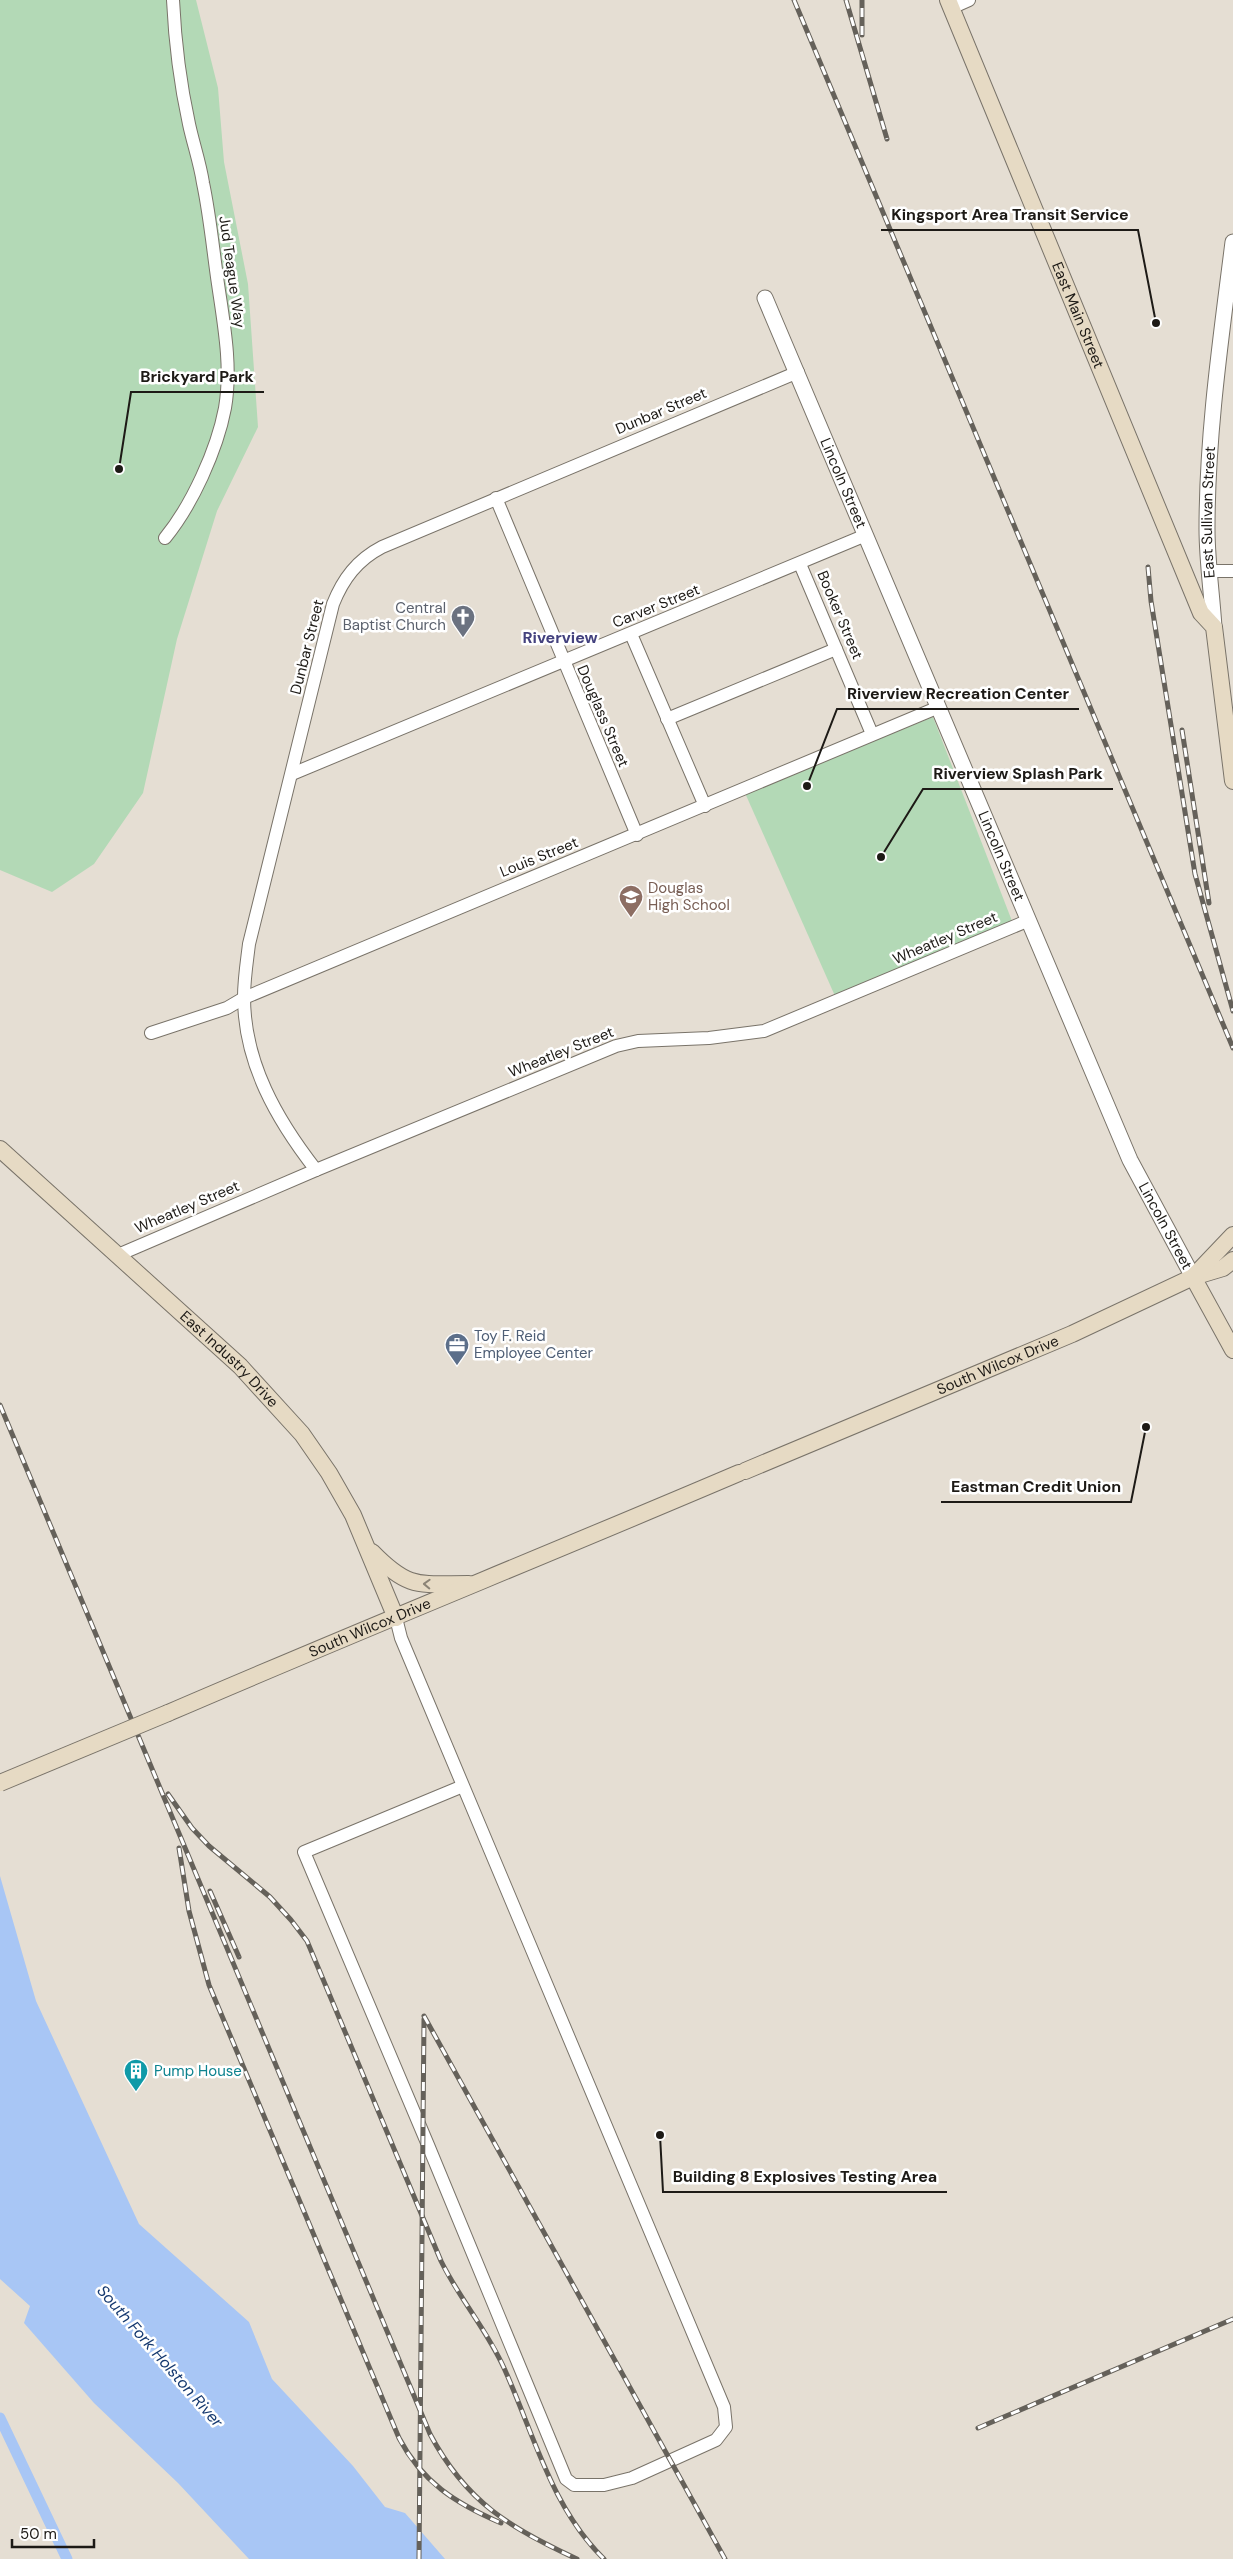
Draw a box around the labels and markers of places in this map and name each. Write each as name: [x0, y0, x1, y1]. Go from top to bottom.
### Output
callout: Kingsport Area Transit Service: [881, 199, 1138, 230]
callout: Brickyard Park: [131, 361, 264, 392]
place label: Central Baptist Church: [343, 598, 446, 635]
church icon: Central Baptist Church: [450, 604, 476, 638]
callout: Riverview Recreation Center: [837, 678, 1079, 709]
callout: Riverview Splash Park: [923, 758, 1113, 789]
place label: Douglas High School: [648, 878, 730, 915]
school or university icon: Douglas High School: [618, 884, 644, 918]
place label: Toy F. Reid Employee Center: [474, 1326, 594, 1363]
office icon: Toy F. Reid Employee Center: [444, 1332, 470, 1366]
callout: Eastman Credit Union: [941, 1471, 1131, 1502]
building icon: Pump House: [123, 2058, 149, 2092]
place label: Pump House: [154, 2061, 242, 2081]
callout: Building 8 Explosives Testing Area: [663, 2161, 947, 2192]

